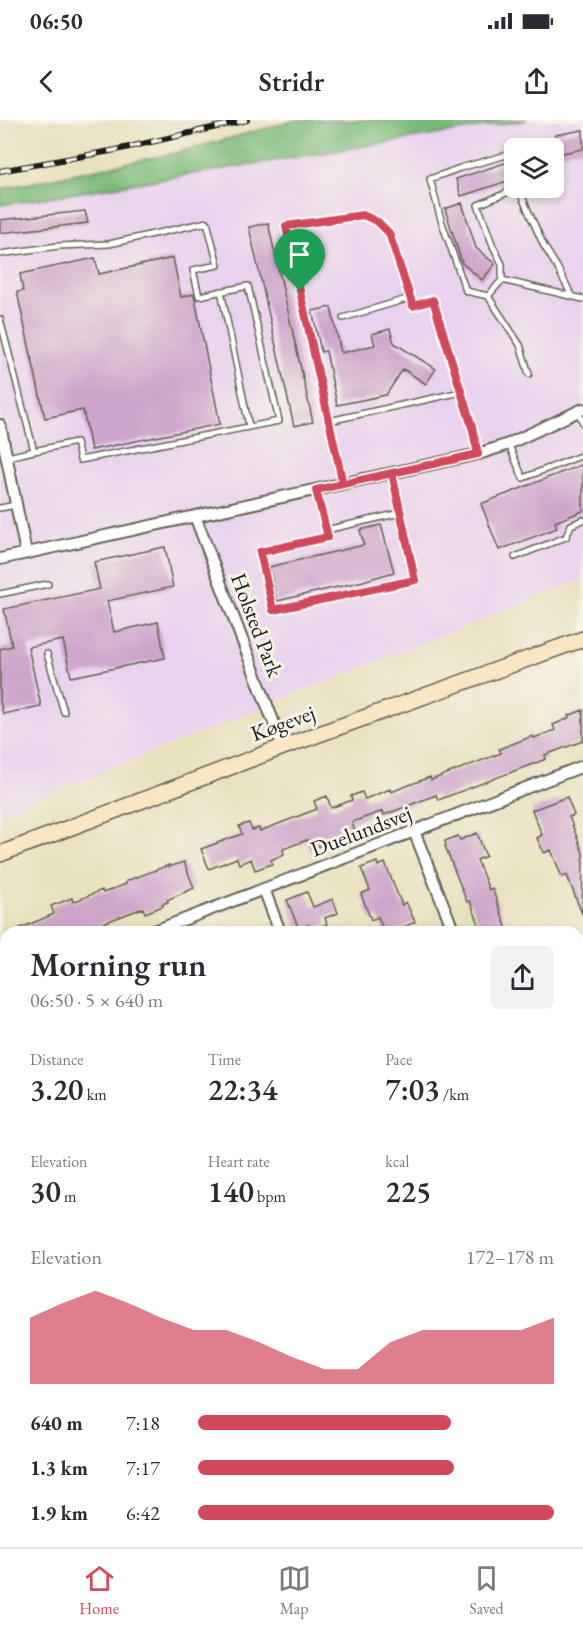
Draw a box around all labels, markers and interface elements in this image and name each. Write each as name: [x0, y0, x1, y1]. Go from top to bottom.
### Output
text: 06:50: [30, 7, 83, 36]
text: Stridr: [259, 64, 324, 99]
icon: back: [30, 65, 63, 98]
icon: share: [520, 65, 553, 98]
map controls: [504, 138, 564, 198]
button: layers: [504, 138, 564, 198]
pin: [274, 229, 325, 291]
icon: arrive: [283, 238, 316, 271]
street label: Holsted Park: [224, 569, 290, 682]
street label: Køgevej: [247, 698, 319, 748]
street label: Duelundsvej: [306, 798, 416, 864]
text: Morning run: [30, 943, 207, 986]
button: share: [491, 946, 554, 1009]
text: 06:50 · 5 × 640 m: [30, 987, 163, 1013]
text: Distance: [30, 1049, 83, 1070]
text: Time: [208, 1049, 241, 1070]
text: Pace: [385, 1049, 412, 1070]
text: 3.20: [30, 1070, 83, 1109]
text: 22:34: [208, 1070, 277, 1109]
text: 7:03: [385, 1070, 440, 1109]
text: km: [83, 1084, 107, 1105]
text: /km: [440, 1084, 469, 1105]
text: Elevation: [30, 1151, 88, 1172]
text: Heart rate: [208, 1151, 270, 1172]
text: kcal: [385, 1151, 409, 1172]
text: 30: [30, 1172, 61, 1211]
text: 140: [208, 1172, 254, 1211]
text: 225: [385, 1172, 432, 1211]
text: m: [61, 1186, 76, 1207]
text: bpm: [254, 1186, 286, 1207]
text: Elevation: [30, 1244, 102, 1270]
text: 172–178 m: [466, 1244, 554, 1270]
text: 640 m: [30, 1410, 83, 1436]
text: 7:18: [126, 1410, 160, 1436]
text: 1.3 km: [30, 1455, 88, 1481]
text: 7:17: [126, 1455, 160, 1481]
text: 1.9 km: [30, 1500, 88, 1526]
text: 6:42: [126, 1500, 160, 1526]
tab: Home: [79, 1562, 119, 1619]
tab: Map: [278, 1562, 311, 1619]
tab: Saved: [469, 1562, 504, 1619]

